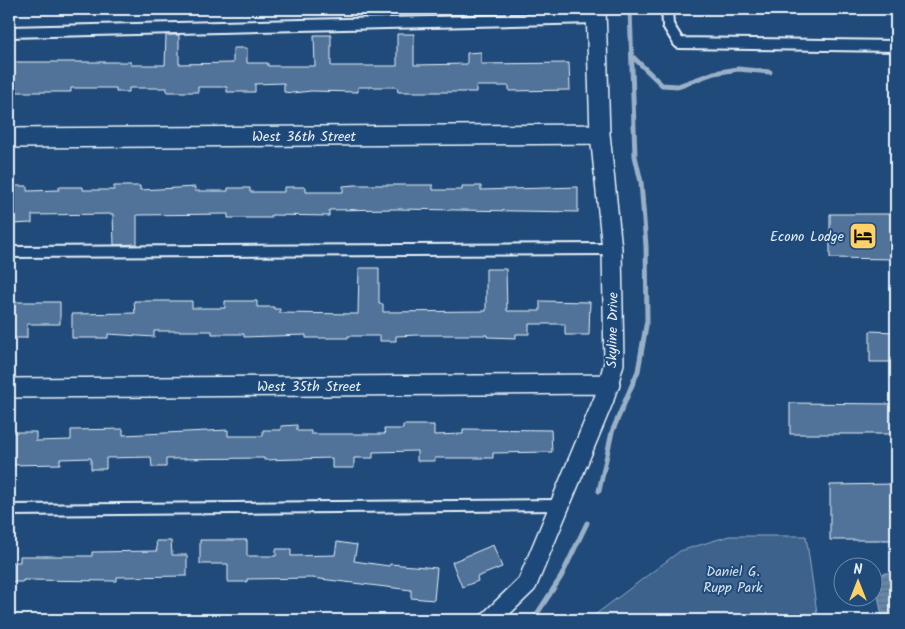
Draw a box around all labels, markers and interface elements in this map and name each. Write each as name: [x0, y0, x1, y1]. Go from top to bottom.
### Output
street label: West 36th Street: [252, 126, 357, 148]
hotel icon: Econo Lodge: [848, 221, 878, 251]
place label: Econo Lodge: [770, 226, 845, 248]
street label: Skyline Drive: [601, 291, 625, 368]
street label: West 35th Street: [257, 376, 361, 398]
north arrow: [832, 556, 882, 606]
text: N: [854, 559, 863, 581]
park label: Daniel G. Rupp Park: [703, 561, 763, 599]

